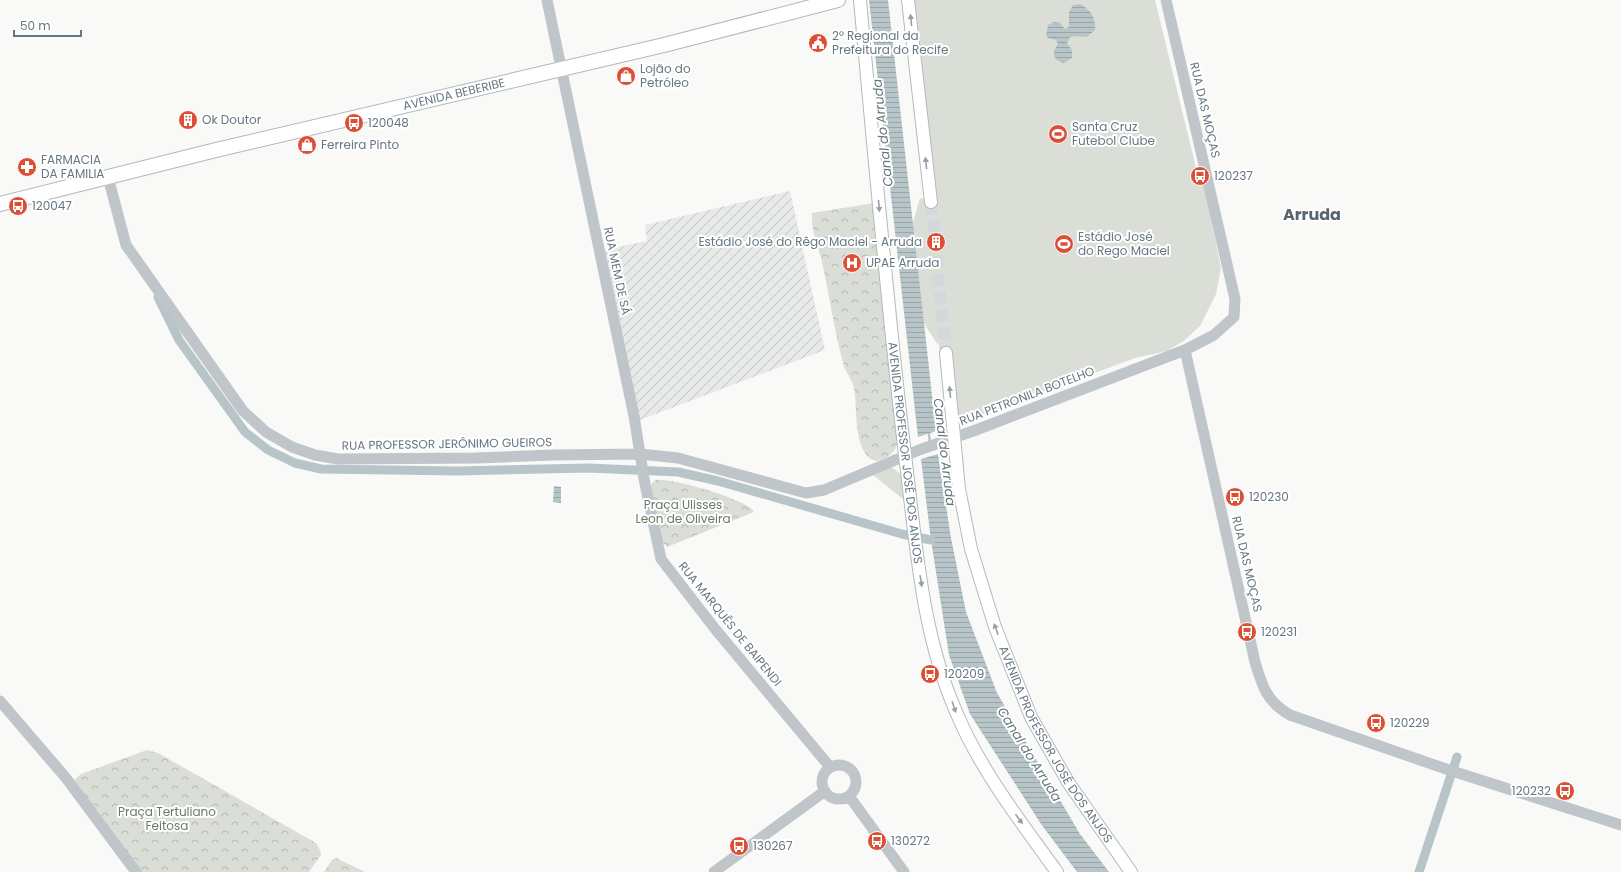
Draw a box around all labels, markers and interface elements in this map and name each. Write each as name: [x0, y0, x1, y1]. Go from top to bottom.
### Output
scale bar: [14, 12, 81, 38]
one-way arrow: [907, 14, 914, 26]
text: 50 m: [20, 17, 51, 34]
place label: 2° Regional da Prefeitura do Recife: [832, 27, 948, 58]
public building icon: 2° Regional da Prefeitura do Recife: [807, 32, 829, 54]
place label: Lojão do Petróleo: [640, 60, 691, 91]
street label: RUA DAS MOÇAS: [1186, 60, 1225, 159]
shop icon: Lojão do Petróleo: [615, 65, 637, 87]
street label: AVENIDA BEBERIBE: [401, 74, 507, 114]
water label: Canal do Arruda: [867, 78, 898, 188]
building icon: Ok Doutor: [177, 109, 199, 131]
place label: Ok Doutor: [202, 111, 262, 128]
bus stop icon: 120048: [343, 112, 365, 134]
place label: 120048: [368, 114, 409, 131]
place label: Santa Cruz Futebol Clube: [1072, 118, 1155, 149]
sports icon: Santa Cruz Futebol Clube: [1047, 123, 1069, 145]
shop icon: Ferreira Pinto: [296, 134, 318, 156]
place label: Ferreira Pinto: [321, 136, 400, 153]
place label: FARMACIA DA FAMILIA: [41, 151, 104, 182]
pharmacy icon: FARMACIA DA FAMILIA: [16, 156, 38, 178]
one-way arrow: [923, 157, 930, 169]
bus stop icon: 120237: [1189, 165, 1211, 187]
place label: 120237: [1214, 167, 1253, 184]
bus stop icon: 120047: [7, 195, 29, 217]
place label: 120047: [32, 197, 72, 214]
one-way arrow: [876, 200, 883, 212]
district label: Arruda: [1283, 203, 1341, 226]
street label: RUA MEM DE SÁ: [600, 225, 635, 317]
place label: Estádio José do Rego Maciel: [1078, 228, 1170, 259]
building icon: Estádio José do Rêgo Maciel - Arruda: [925, 231, 947, 253]
place label: Estádio José do Rêgo Maciel - Arruda: [698, 233, 922, 250]
sports icon: Estádio José do Rego Maciel: [1053, 233, 1075, 255]
hospital icon: UPAE Arruda: [841, 252, 863, 274]
place label: UPAE Arruda: [866, 254, 939, 271]
street label: AVENIDA PROFESSOR JOSÉ DOS ANJOS: [884, 341, 927, 565]
street label: RUA PETRONILA BOTELHO: [957, 362, 1097, 429]
one-way arrow: [946, 386, 953, 398]
water label: Canal do Arruda: [928, 397, 961, 507]
street label: RUA PROFESSOR JERÔNIMO GUEIROS: [342, 433, 552, 454]
bus stop icon: 120230: [1224, 486, 1246, 508]
place label: 120230: [1249, 488, 1289, 505]
park label: Praça Ulisses Leon de Oliveira: [636, 496, 731, 527]
street label: RUA DAS MOÇAS: [1228, 514, 1267, 613]
street label: RUA MARQUÊS DE BAIPENDI: [675, 558, 786, 690]
one-way arrow: [918, 575, 924, 587]
bus stop icon: 120231: [1236, 621, 1258, 643]
one-way arrow: [992, 623, 998, 635]
place label: 120231: [1261, 623, 1297, 640]
street label: AVENIDA PROFESSOR JOSÉ DOS ANJOS: [995, 643, 1117, 846]
bus stop icon: 120209: [919, 663, 941, 685]
place label: 120209: [944, 665, 984, 682]
one-way arrow: [951, 701, 957, 713]
water label: Canal do Arruda: [993, 703, 1066, 805]
bus stop icon: 120229: [1365, 712, 1387, 734]
place label: 120229: [1390, 714, 1430, 731]
bus stop icon: 120232: [1554, 780, 1576, 802]
place label: 120232: [1512, 782, 1551, 799]
park label: Praça Tertuliano Feitosa: [118, 803, 216, 834]
one-way arrow: [1015, 814, 1023, 824]
bus stop icon: 130272: [866, 830, 888, 852]
place label: 130272: [891, 832, 930, 849]
bus stop icon: 130267: [728, 835, 750, 857]
place label: 130267: [753, 837, 793, 854]

